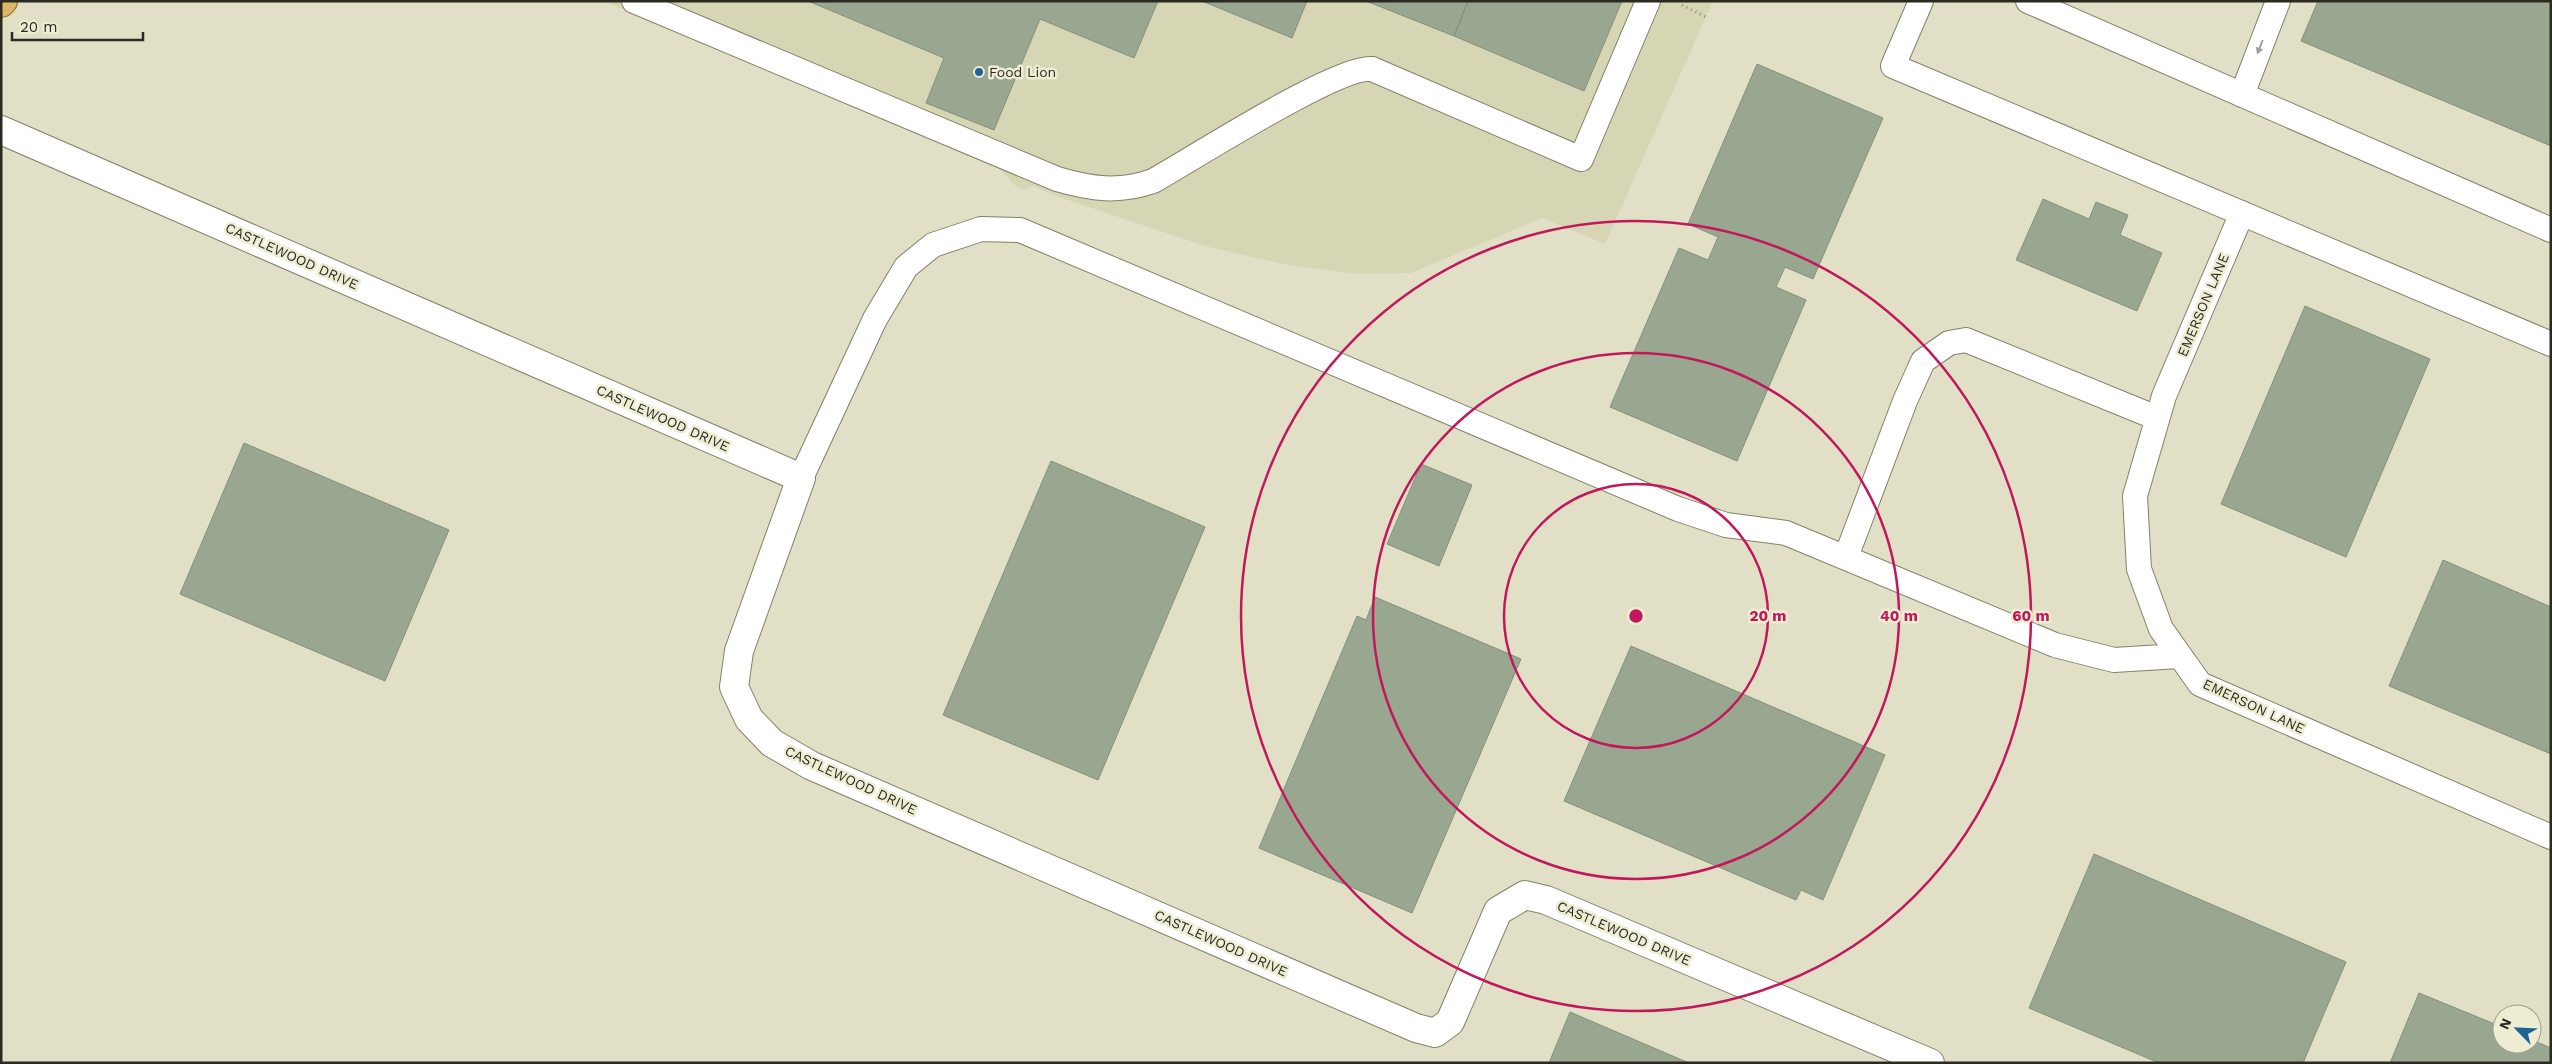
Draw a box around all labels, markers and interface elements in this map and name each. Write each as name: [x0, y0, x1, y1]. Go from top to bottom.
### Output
scale bar: [12, 10, 144, 42]
text: 20 m: [20, 18, 58, 36]
one-way arrow: [2256, 40, 2264, 54]
place label: Food Lion: [989, 64, 1056, 80]
marker: Food Lion: [973, 66, 985, 78]
street label: CASTLEWOOD DRIVE: [223, 219, 361, 293]
street label: EMERSON LANE: [2174, 251, 2232, 359]
street label: CASTLEWOOD DRIVE: [594, 381, 732, 455]
centre of rings: [1627, 607, 1645, 625]
text: 20 m: [1749, 607, 1787, 625]
text: 40 m: [1880, 607, 1918, 625]
text: 60 m: [2012, 607, 2050, 625]
street label: EMERSON LANE: [2201, 675, 2307, 737]
street label: CASTLEWOOD DRIVE: [782, 742, 920, 818]
street label: CASTLEWOOD DRIVE: [1555, 898, 1693, 968]
street label: CASTLEWOOD DRIVE: [1152, 906, 1290, 980]
north arrow: [2492, 1004, 2542, 1054]
text: N: [2496, 1016, 2515, 1032]

